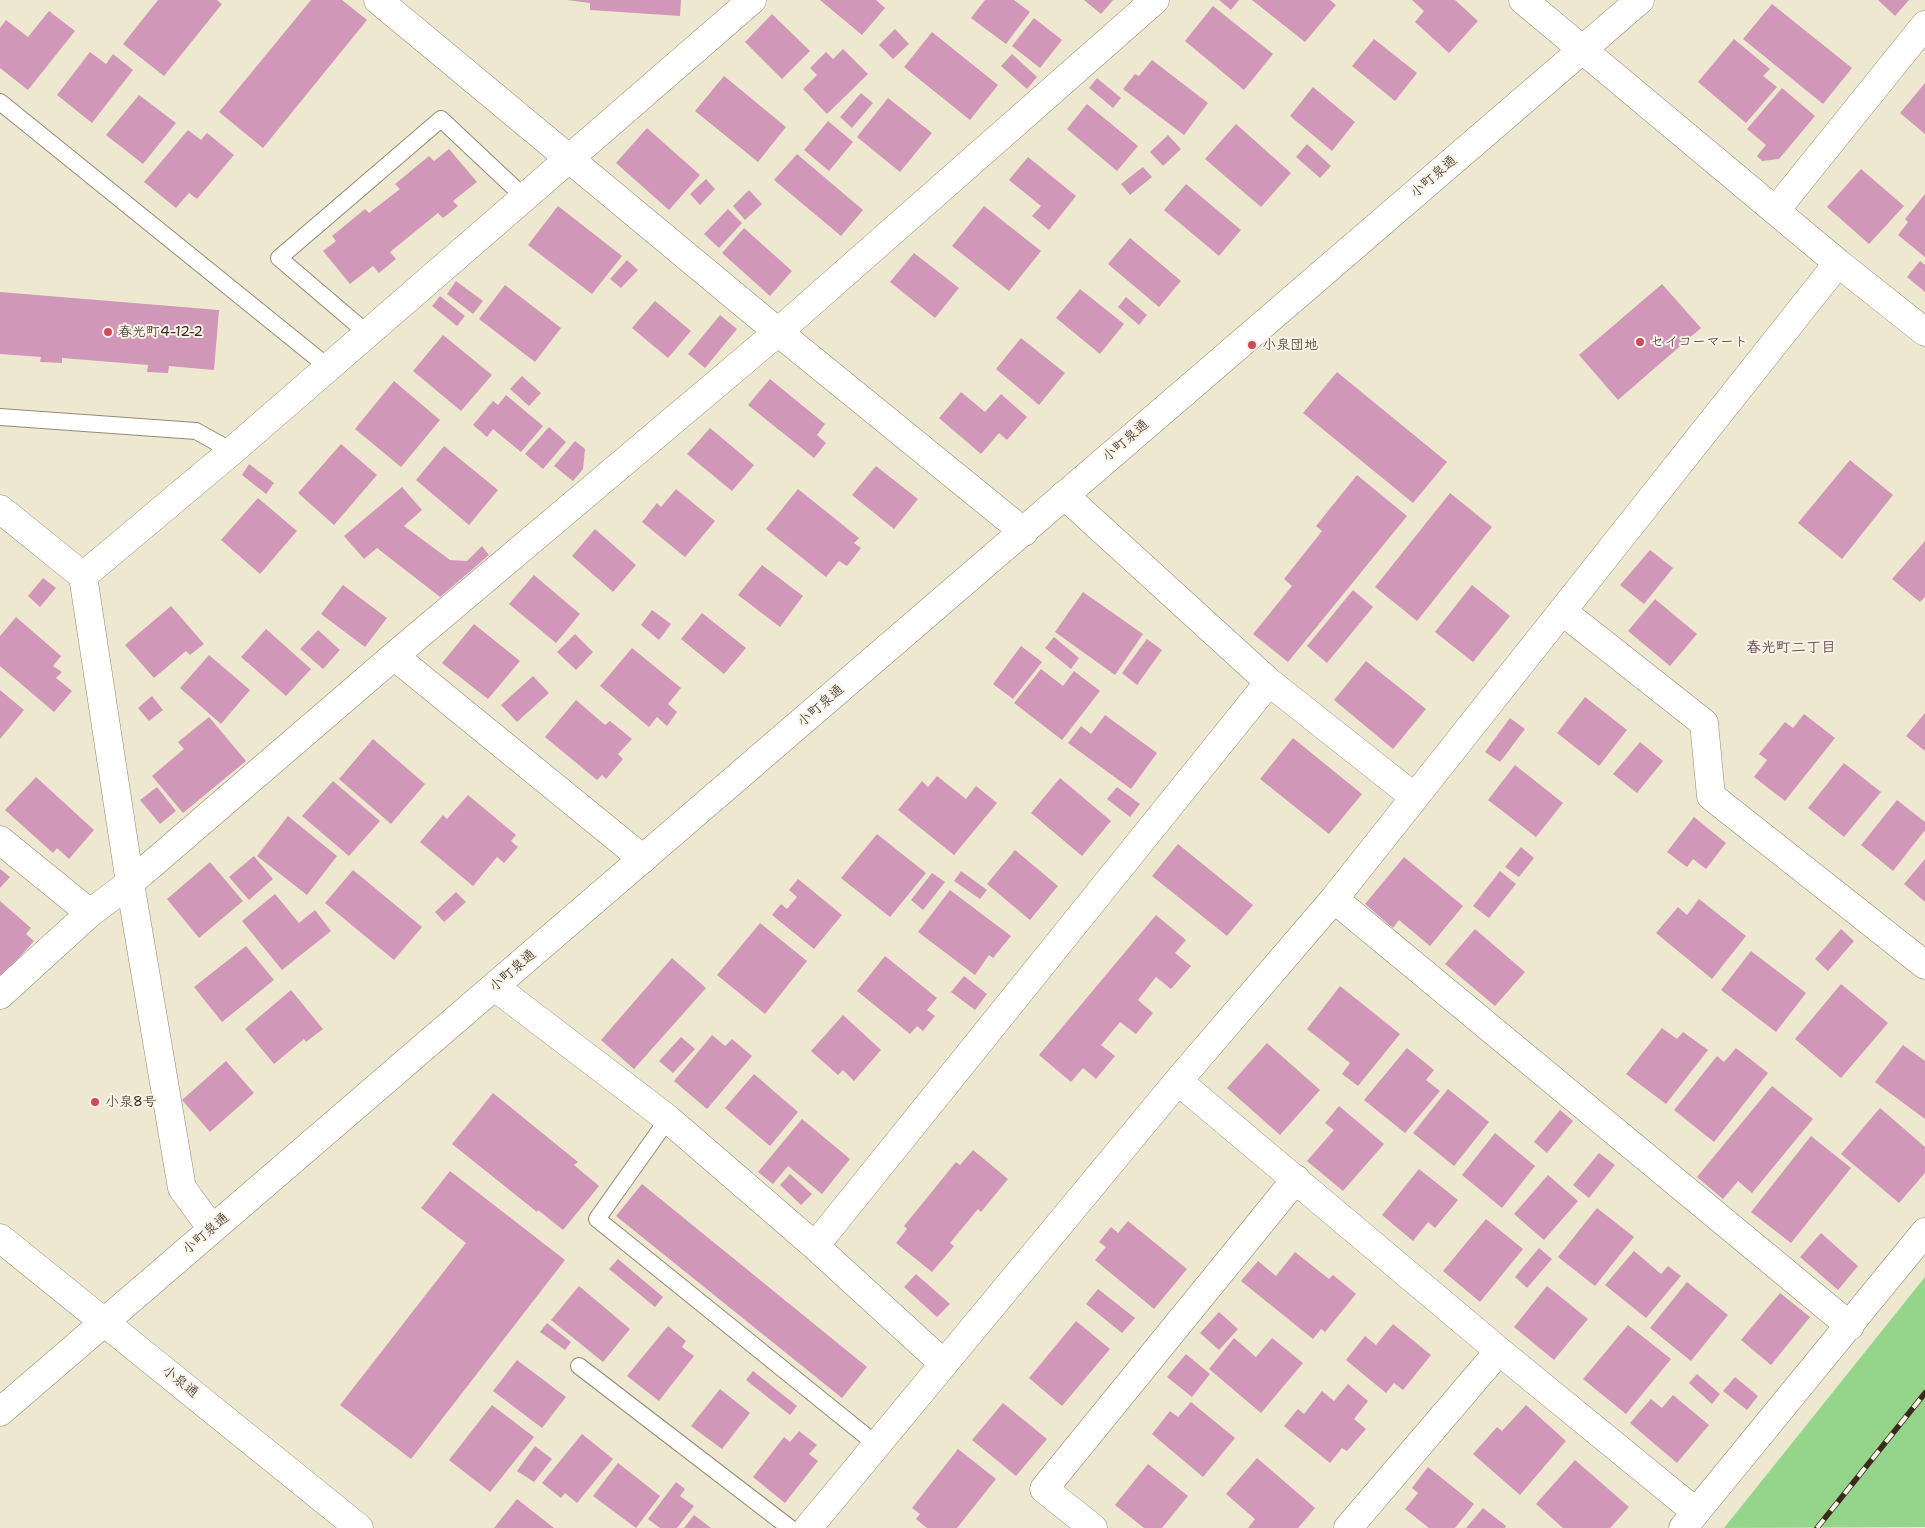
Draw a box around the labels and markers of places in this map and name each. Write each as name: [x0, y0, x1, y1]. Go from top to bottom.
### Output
place label: 春光町4-12-2: [118, 324, 203, 340]
marker: 春光町4-12-2: [102, 326, 114, 338]
place label: セイコーマート: [1650, 334, 1748, 350]
marker: セイコーマート: [1634, 336, 1646, 348]
place label: 小泉団地: [1262, 337, 1318, 353]
marker: 小泉団地: [1246, 339, 1258, 351]
place label: 小泉8号: [105, 1094, 157, 1110]
marker: 小泉8号: [89, 1096, 101, 1108]

